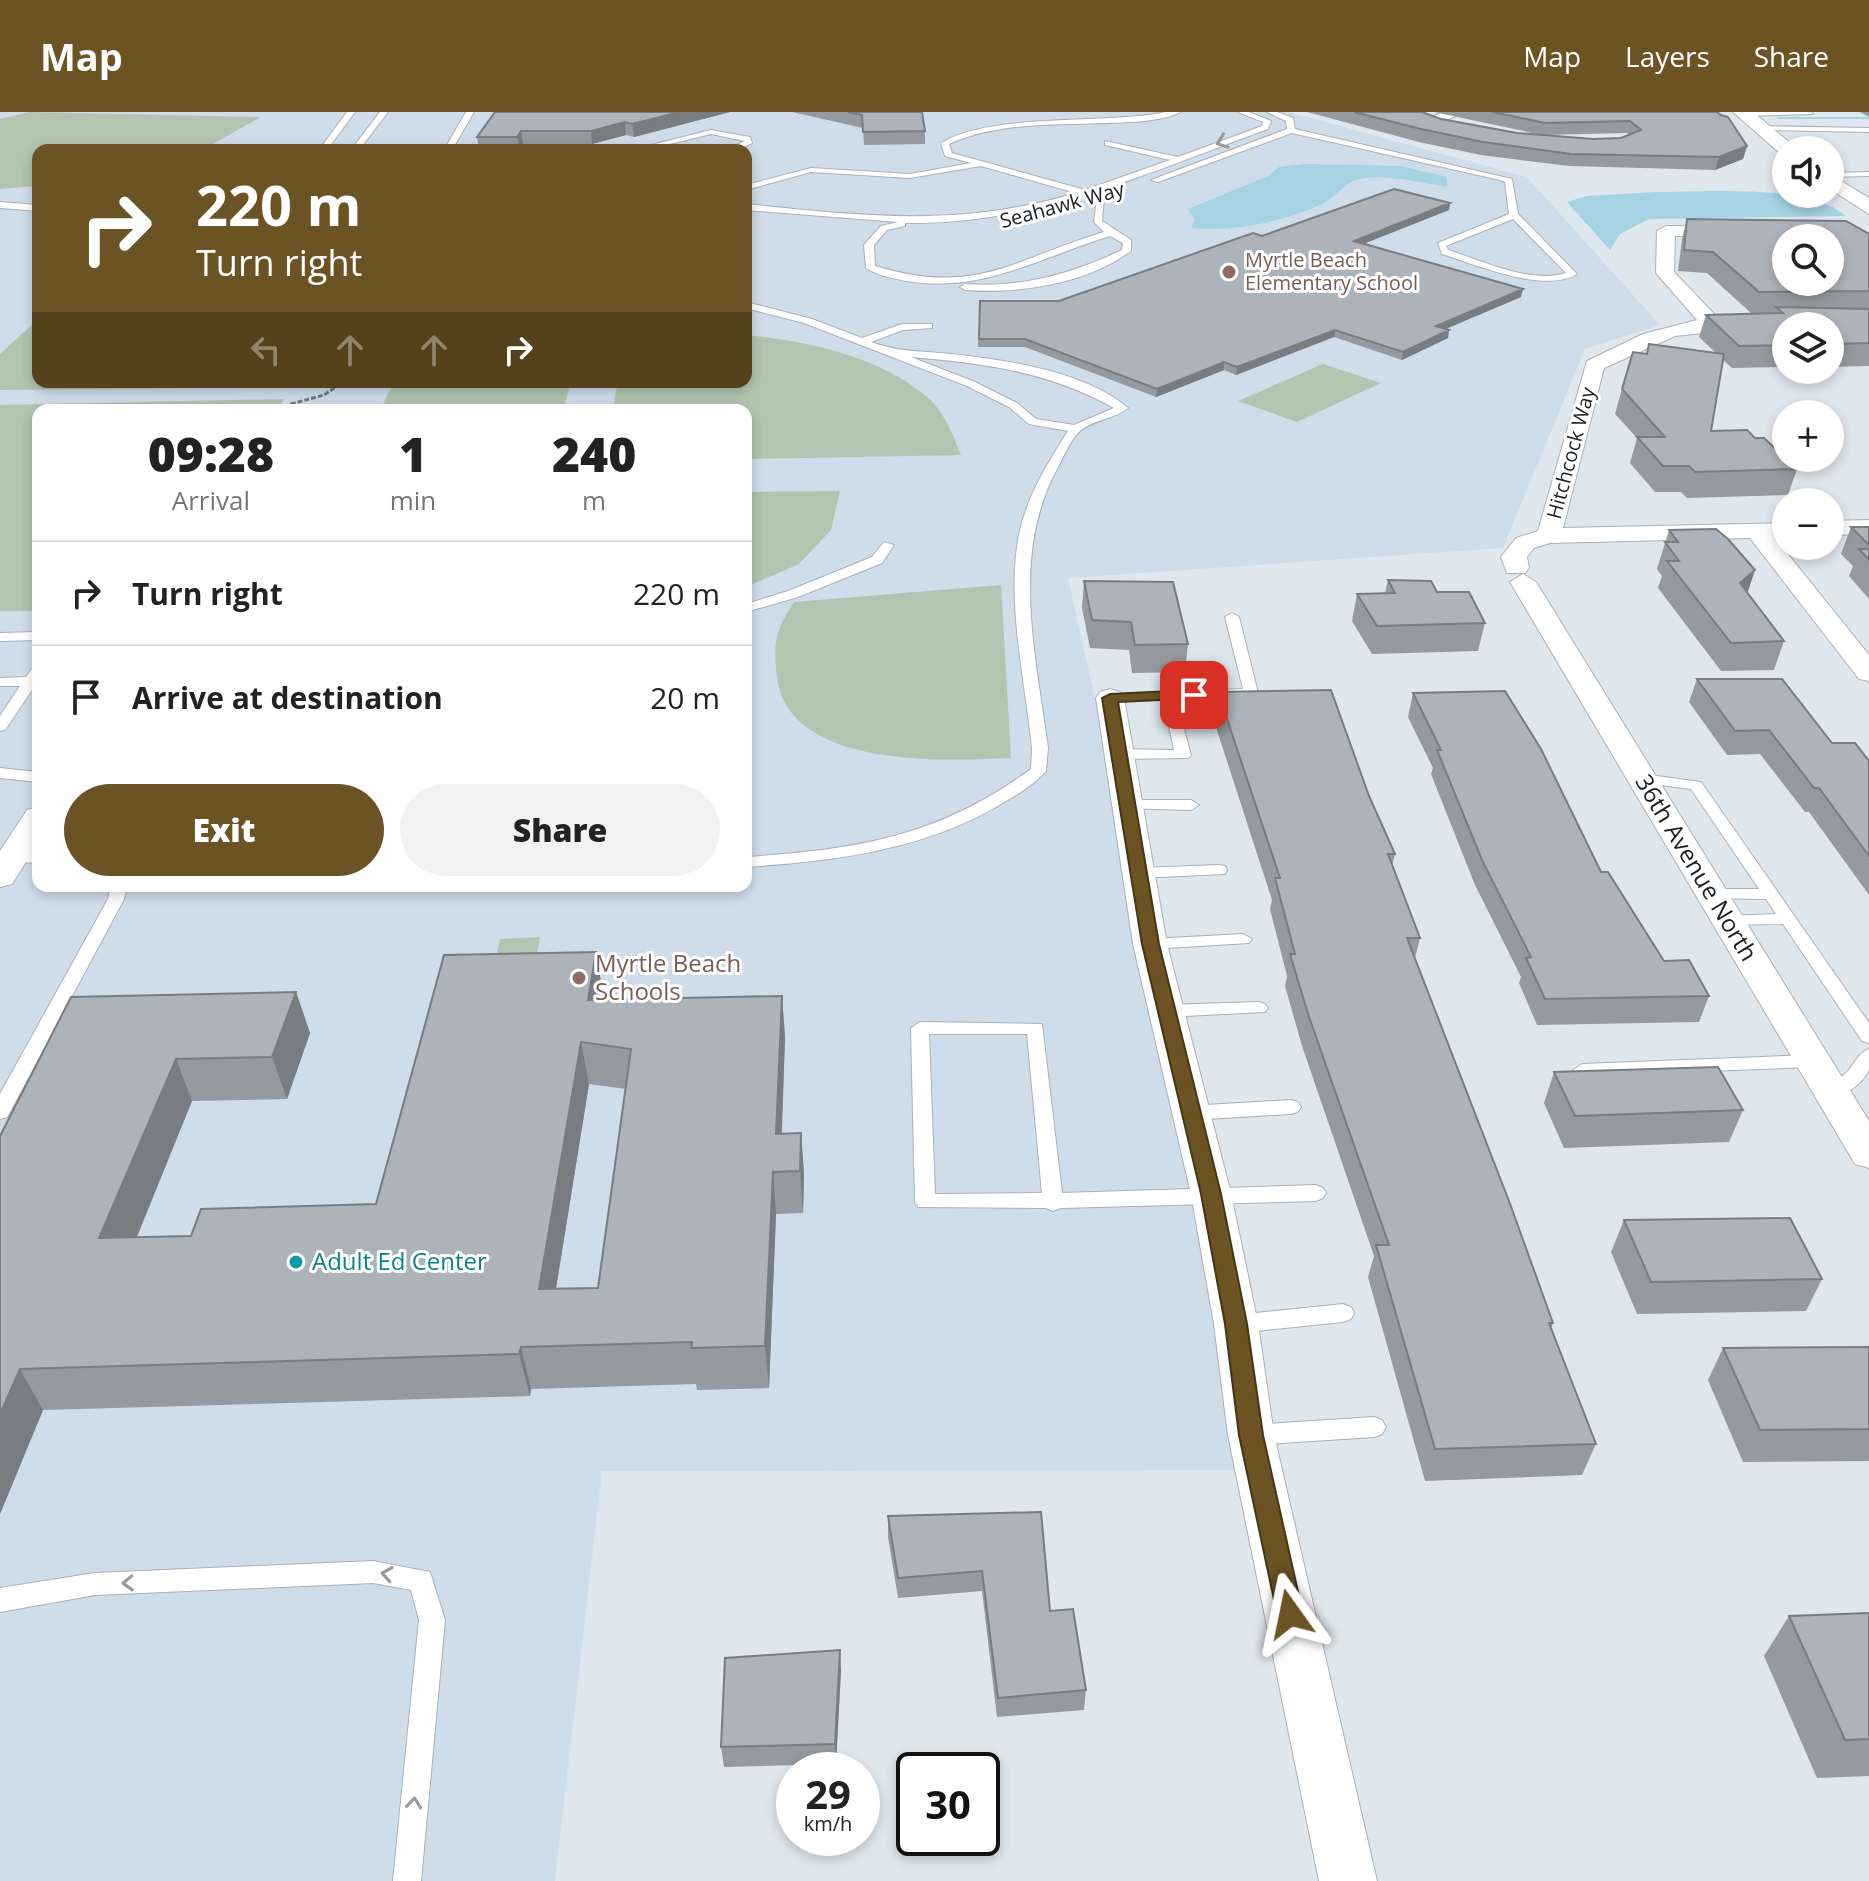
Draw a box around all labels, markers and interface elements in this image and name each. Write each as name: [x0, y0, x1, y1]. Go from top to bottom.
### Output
text: Map: [40, 30, 123, 82]
text: Map: [1523, 37, 1581, 75]
text: Layers: [1625, 37, 1710, 75]
text: Share: [1754, 37, 1829, 75]
one-way arrow: [1216, 133, 1230, 149]
map controls: [1772, 136, 1844, 560]
button: sound: [1772, 136, 1844, 208]
text: 220 m: [196, 166, 362, 242]
street label: Seahawk Way: [997, 175, 1128, 234]
icon: right: [64, 176, 168, 280]
button: search: [1772, 224, 1844, 296]
text: Turn right: [196, 238, 362, 287]
place label: Myrtle Beach Elementary School: [1245, 246, 1418, 296]
marker: Myrtle Beach Elementary School: [1220, 263, 1238, 281]
button: layers: [1772, 312, 1844, 384]
icon: left: [244, 328, 288, 372]
icon: ahead: [328, 328, 372, 372]
icon: ahead: [412, 328, 456, 372]
icon: right: [496, 328, 540, 372]
street label: Hitchcock Way: [1540, 383, 1601, 522]
button: +: [1772, 400, 1844, 472]
text: 09:28: [148, 421, 274, 486]
text: 1: [399, 421, 427, 486]
text: 240: [552, 421, 636, 486]
text: Arrival: [172, 482, 250, 518]
text: min: [390, 482, 436, 518]
text: m: [582, 482, 606, 518]
button: −: [1772, 488, 1844, 560]
icon: right: [64, 571, 108, 615]
text: Turn right: [132, 573, 283, 614]
text: 220 m: [633, 573, 720, 614]
pin: [1160, 661, 1228, 729]
icon: arrive: [1172, 673, 1216, 717]
icon: arrive: [64, 675, 108, 719]
text: Arrive at destination: [132, 677, 443, 718]
text: 20 m: [650, 677, 720, 718]
street label: 36th Avenue North: [1628, 768, 1766, 967]
button: Exit: [64, 784, 384, 876]
button: Share: [400, 784, 720, 876]
place label: Myrtle Beach Schools: [595, 946, 741, 1007]
marker: Myrtle Beach Schools: [570, 969, 588, 987]
place label: Adult Ed Center: [312, 1244, 487, 1277]
marker: Adult Ed Center: [287, 1253, 305, 1271]
one-way arrow: [380, 1567, 394, 1584]
position arrow: [1248, 1572, 1332, 1656]
one-way arrow: [121, 1574, 134, 1591]
speed limit sign: 30: [896, 1752, 1000, 1856]
text: 29: [805, 1766, 851, 1821]
one-way arrow: [406, 1796, 423, 1809]
text: km/h: [804, 1810, 852, 1837]

